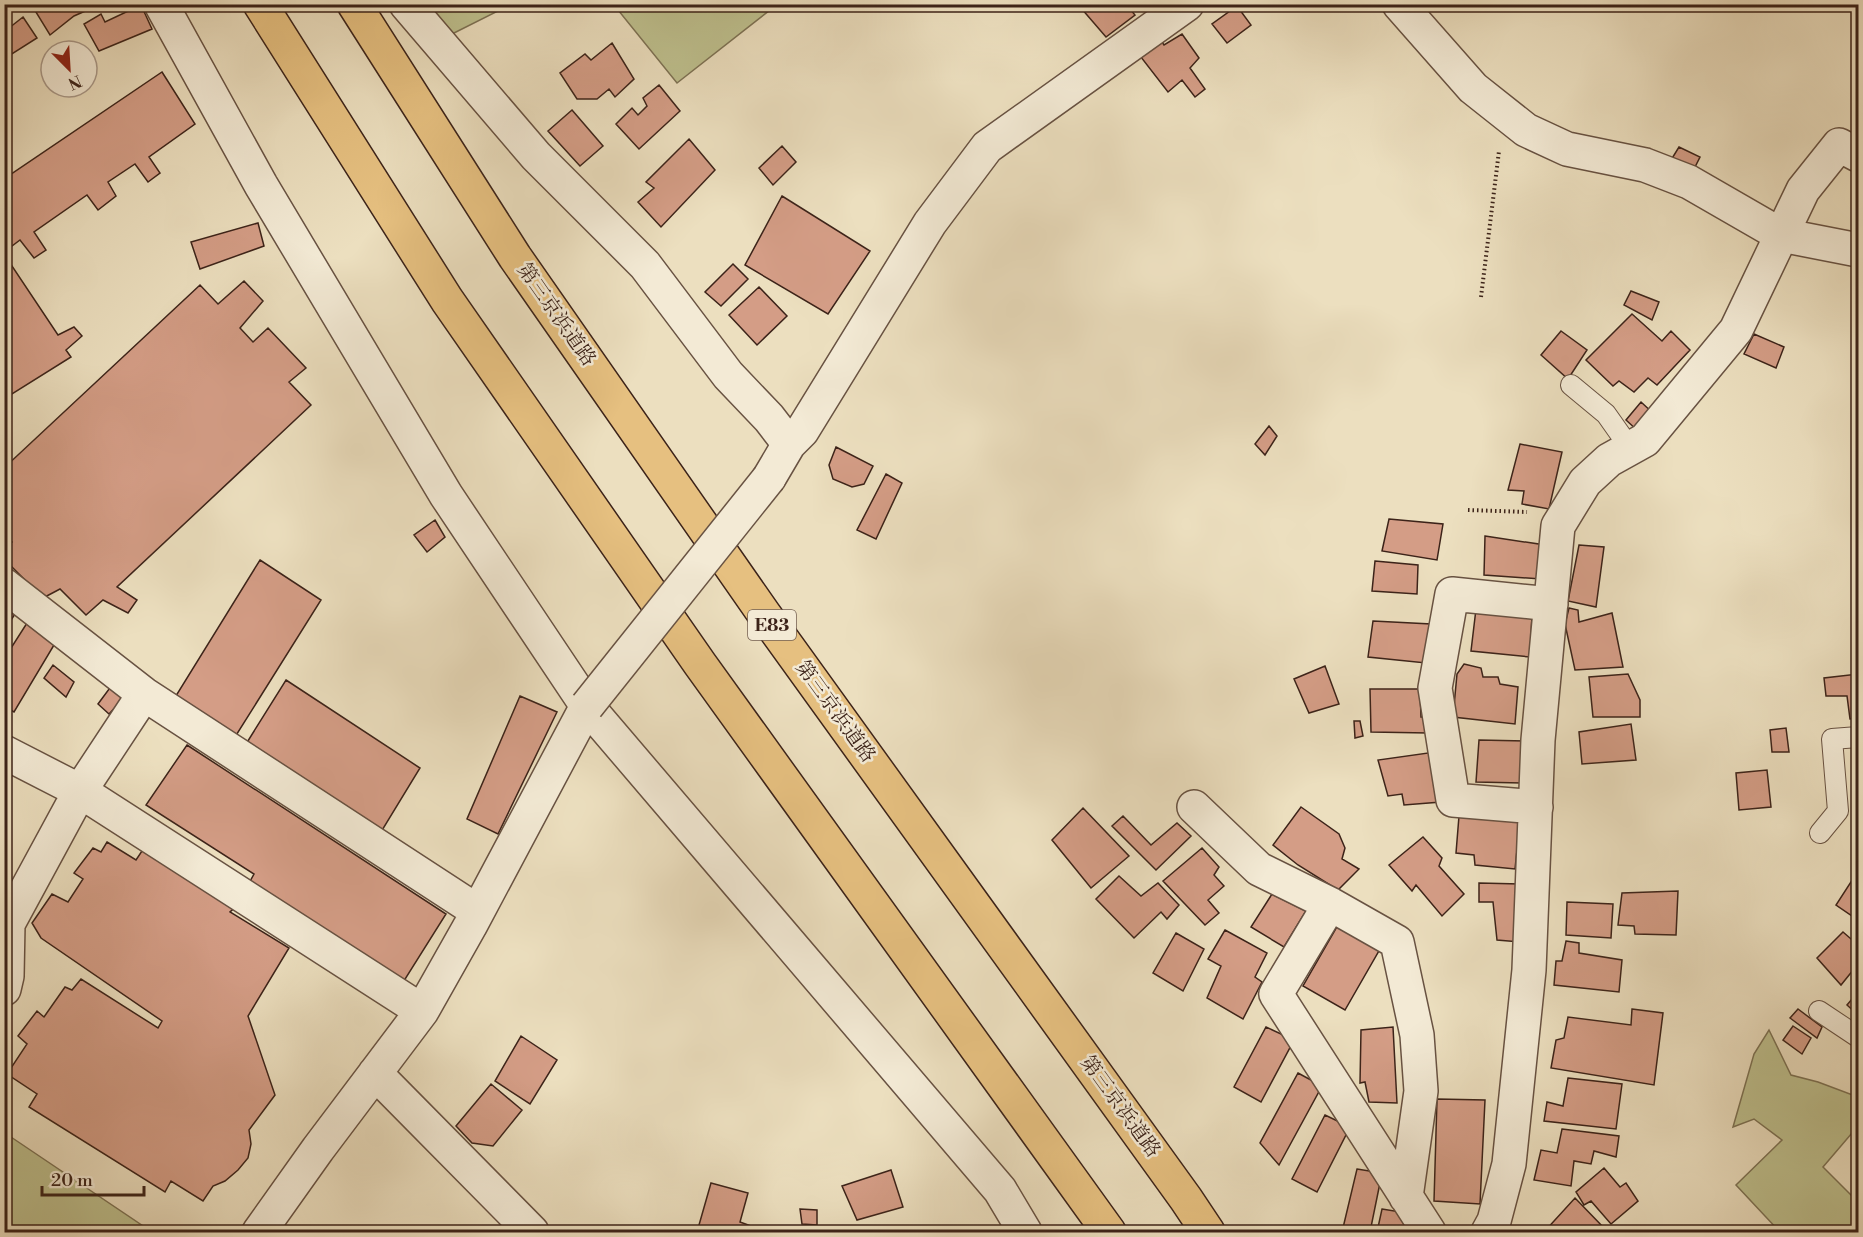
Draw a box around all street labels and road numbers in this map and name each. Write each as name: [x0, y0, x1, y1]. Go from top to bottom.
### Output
street label: 第三京浜道路: [511, 259, 601, 371]
road number: E83: [748, 610, 796, 640]
street label: 第三京浜道路: [790, 656, 880, 768]
street label: 第三京浜道路: [1075, 1051, 1165, 1163]

